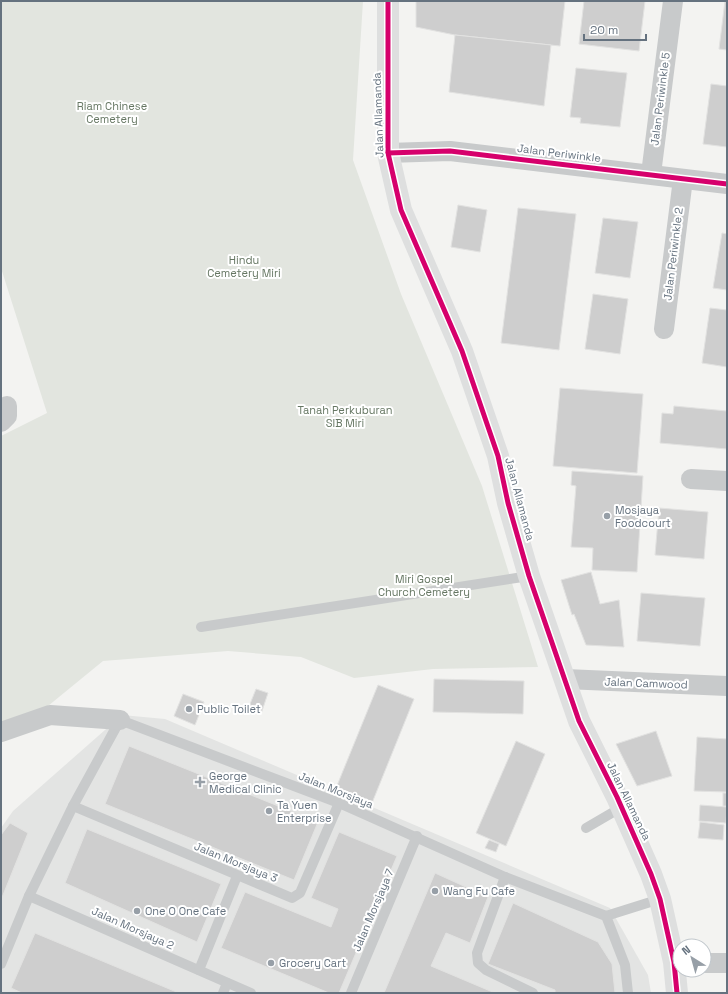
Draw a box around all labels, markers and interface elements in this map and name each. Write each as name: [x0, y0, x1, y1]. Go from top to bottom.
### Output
scale bar: [584, 16, 646, 42]
text: 20 m: [590, 22, 618, 38]
street label: Jalan Periwinkle 5: [647, 51, 673, 146]
street label: Jalan Allamanda: [369, 71, 386, 158]
park label: Riam Chinese Cemetery: [77, 99, 147, 126]
street label: Jalan Periwinkle: [516, 141, 602, 165]
street label: Jalan Periwinkle 2: [660, 206, 686, 301]
park label: Hindu Cemetery Miri: [207, 253, 281, 280]
park label: Tanah Perkuburan SIB Miri: [297, 403, 393, 430]
street label: Jalan Allamanda: [502, 456, 538, 543]
place label: Mosjaya Foodcourt: [615, 503, 671, 530]
marker: Mosjaya Foodcourt: [602, 511, 612, 521]
park label: Miri Gospel Church Cemetery: [378, 572, 470, 599]
street label: Jalan Camwood: [604, 675, 688, 691]
place label: Public Toilet: [197, 702, 261, 716]
marker: Public Toilet: [184, 704, 194, 714]
street label: Jalan Allamanda: [604, 759, 654, 843]
place label: George Medical Clinic: [209, 769, 282, 796]
street label: Jalan Morsjaya: [297, 769, 376, 812]
marker: George Medical Clinic: [194, 776, 206, 788]
place label: Ta Yuen Enterprise: [277, 798, 332, 825]
marker: Ta Yuen Enterprise: [264, 806, 274, 816]
street label: Jalan Morsjaya 3: [192, 839, 280, 885]
street label: Jalan Morsjaya 7: [349, 867, 397, 953]
place label: Wang Fu Cafe: [443, 884, 515, 898]
marker: Wang Fu Cafe: [430, 886, 440, 896]
street label: Jalan Morsjaya 2: [90, 904, 177, 953]
place label: One O One Cafe: [145, 904, 226, 918]
marker: One O One Cafe: [132, 906, 142, 916]
north arrow: [672, 938, 712, 978]
text: N: [679, 942, 693, 958]
place label: Grocery Cart: [279, 956, 346, 970]
marker: Grocery Cart: [266, 958, 276, 968]

